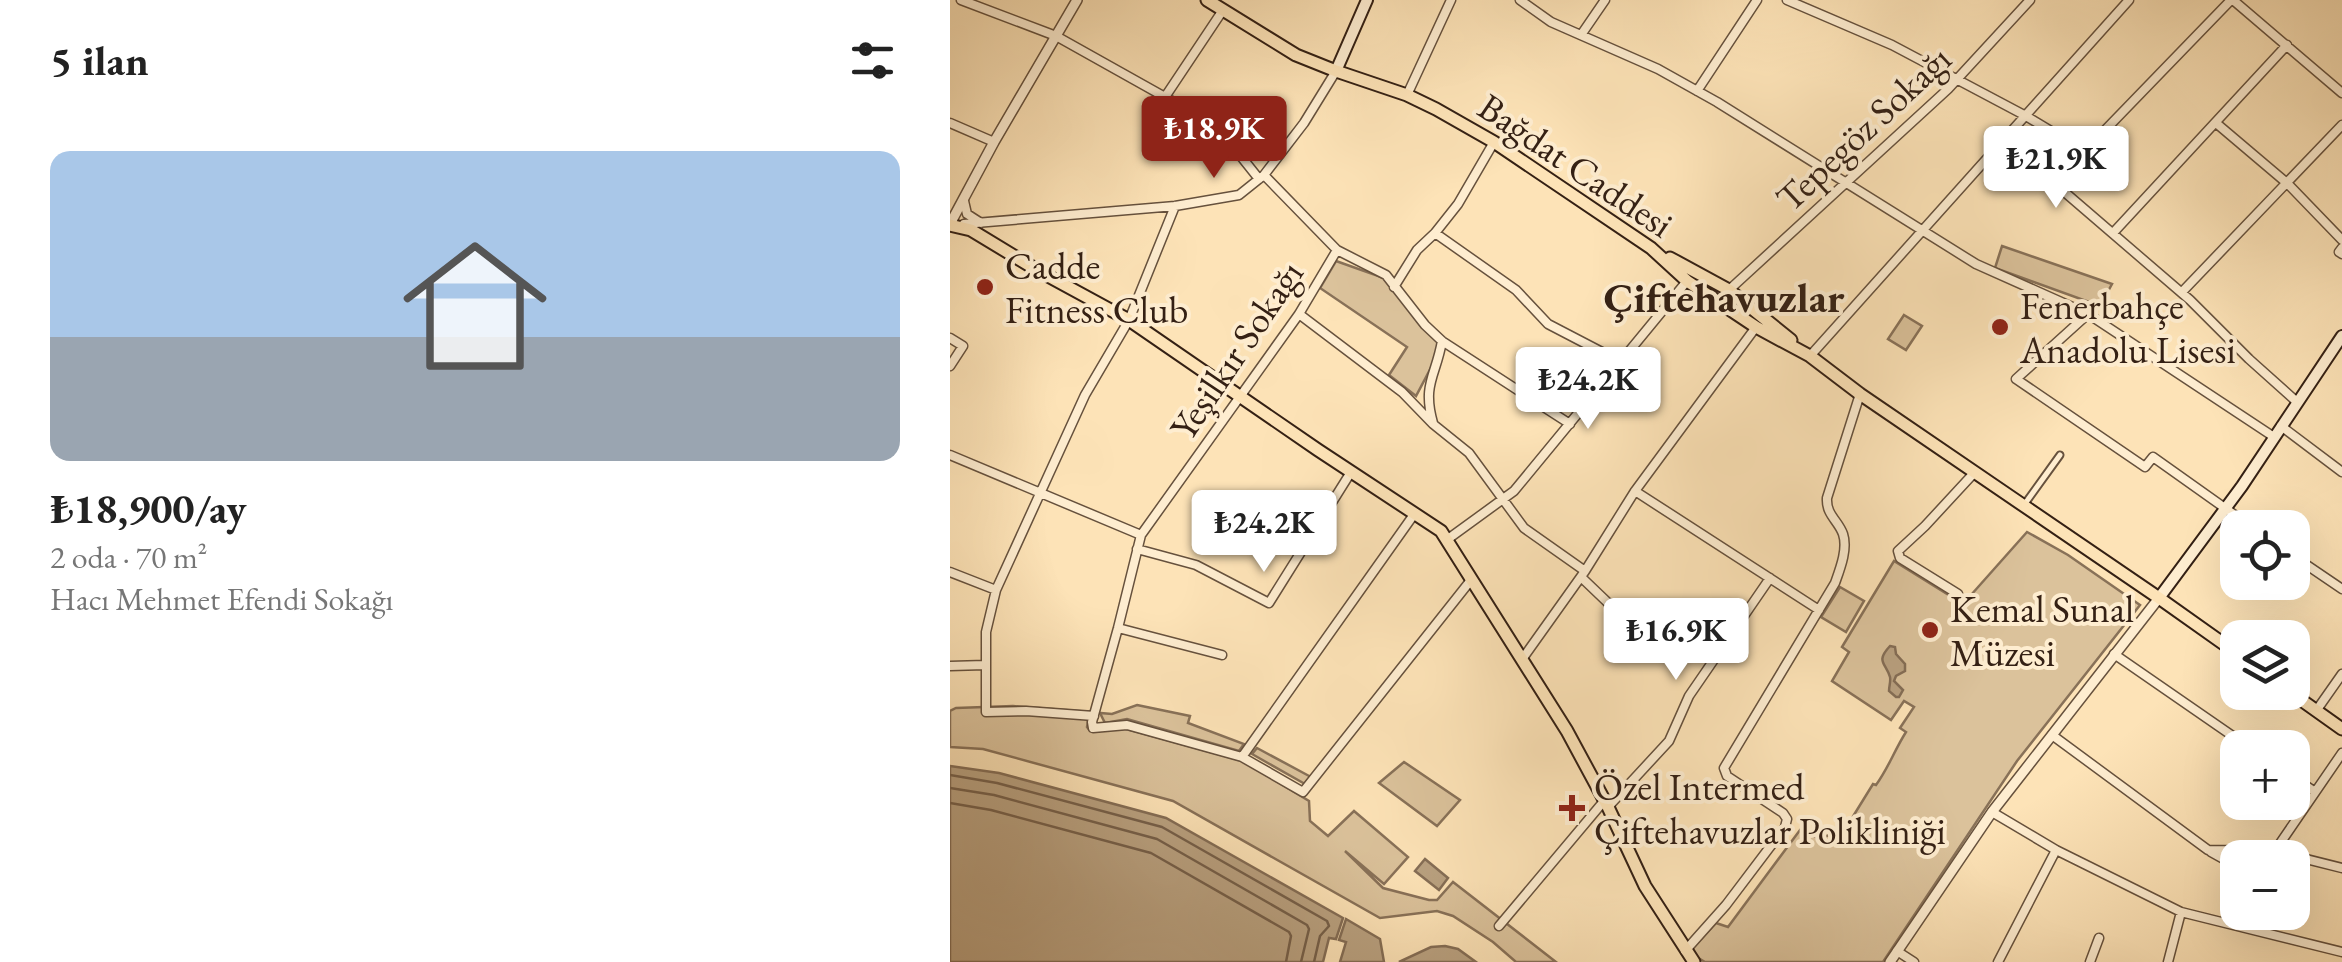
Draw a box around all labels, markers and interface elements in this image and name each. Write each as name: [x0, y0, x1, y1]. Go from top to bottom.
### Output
text: 5 ilan: [50, 33, 149, 88]
icon: filters: [845, 33, 900, 88]
street label: Tepegöz Sokağı: [1765, 34, 1961, 222]
street label: Bağdat Caddesi: [1469, 82, 1683, 248]
pin: ₺18.9K: [1133, 96, 1295, 181]
text: ₺18.9K: [1164, 107, 1264, 149]
pin: ₺21.9K: [1975, 126, 2137, 211]
text: ₺21.9K: [2006, 137, 2106, 179]
icon: home: [385, 216, 565, 396]
place label: Cadde Fitness Club: [1005, 241, 1188, 334]
street label: Yeşilkır Sokağı: [1158, 251, 1314, 449]
district label: Çiftehavuzlar: [1604, 270, 1845, 325]
marker: Cadde Fitness Club: [974, 276, 996, 298]
place label: Fenerbahçe Anadolu Lisesi: [2019, 281, 2236, 374]
marker: Fenerbahçe Anadolu Lisesi: [1989, 316, 2011, 338]
pin: ₺24.2K: [1507, 347, 1669, 432]
text: ₺24.2K: [1538, 358, 1638, 400]
text: ₺18,900/ay: [50, 481, 246, 536]
pin: ₺24.2K: [1183, 490, 1345, 575]
text: ₺24.2K: [1214, 501, 1314, 543]
map controls: [2220, 510, 2310, 930]
button: locate: [2220, 510, 2310, 600]
text: 2 oda · 70 m²: [50, 536, 207, 578]
text: Hacı Mehmet Efendi Sokağı: [50, 578, 393, 620]
place label: Kemal Sunal Müzesi: [1950, 584, 2134, 677]
pin: ₺16.9K: [1595, 598, 1757, 683]
text: ₺16.9K: [1626, 609, 1726, 651]
marker: Kemal Sunal Müzesi: [1919, 619, 1941, 641]
button: layers: [2220, 620, 2310, 710]
button: +: [2220, 730, 2310, 820]
place label: Özel Intermed Çiftehavuzlar Polikliniği: [1594, 762, 1946, 855]
marker: Özel Intermed Çiftehavuzlar Polikliniği: [1559, 795, 1585, 821]
button: −: [2220, 840, 2310, 930]

